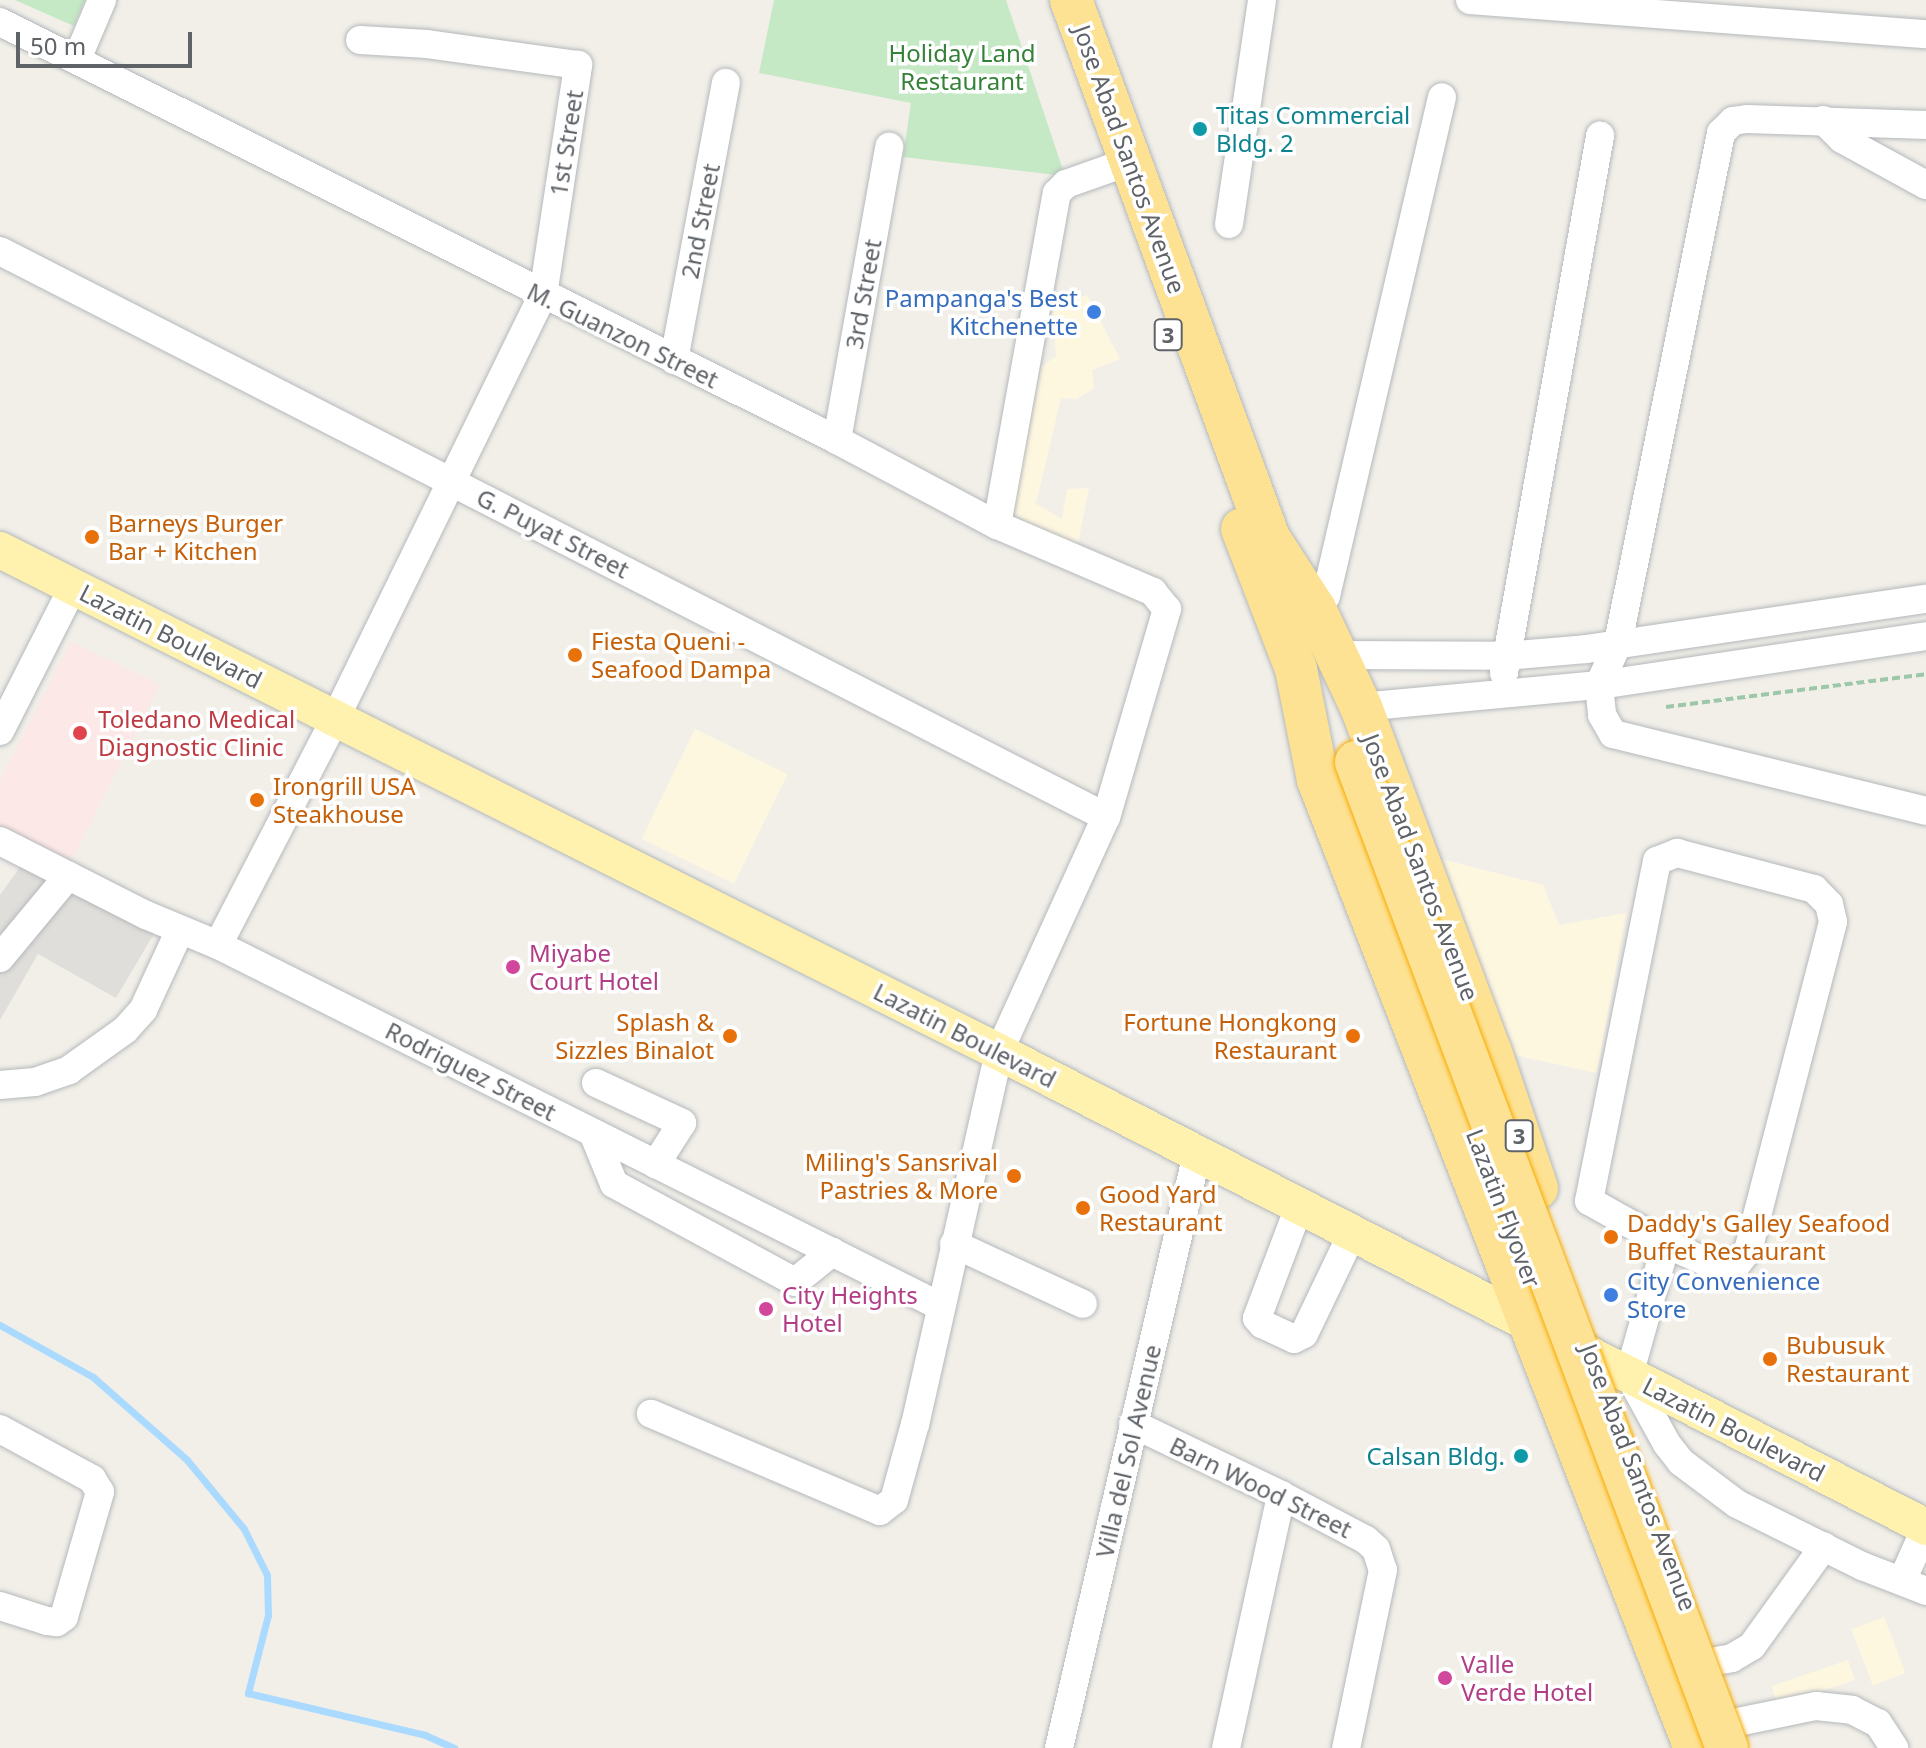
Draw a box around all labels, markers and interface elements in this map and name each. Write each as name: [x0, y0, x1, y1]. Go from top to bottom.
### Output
scale bar: [20, 16, 196, 66]
street label: Jose Abad Santos Avenue: [1068, 21, 1192, 297]
text: 50 m: [30, 29, 86, 62]
park label: Holiday Land Restaurant: [888, 39, 1036, 95]
street label: 1st Street: [543, 88, 589, 198]
place label: Titas Commercial Bldg. 2: [1216, 101, 1410, 157]
marker: Titas Commercial Bldg. 2: [1191, 120, 1209, 138]
street label: 2nd Street: [675, 161, 725, 281]
street label: 3rd Street: [839, 237, 887, 351]
street label: M. Guanzon Street: [523, 276, 723, 394]
place label: Pampanga's Best Kitchenette: [885, 284, 1078, 340]
marker: Pampanga's Best Kitchenette: [1085, 303, 1103, 321]
road number: 3: [1152, 317, 1184, 353]
street label: G. Puyat Street: [472, 482, 634, 584]
place label: Barneys Burger Bar + Kitchen: [108, 509, 283, 565]
marker: Barneys Burger Bar + Kitchen: [83, 528, 101, 546]
street label: Lazatin Boulevard: [75, 578, 267, 694]
place label: Fiesta Queni - Seafood Dampa: [591, 627, 771, 683]
marker: Fiesta Queni - Seafood Dampa: [566, 646, 584, 664]
place label: Toledano Medical Diagnostic Clinic: [98, 705, 295, 761]
marker: Toledano Medical Diagnostic Clinic: [69, 722, 91, 744]
street label: Jose Abad Santos Avenue: [1357, 729, 1485, 1005]
place label: Irongrill USA Steakhouse: [273, 772, 415, 828]
marker: Irongrill USA Steakhouse: [248, 791, 266, 809]
place label: Miyabe Court Hotel: [529, 939, 659, 995]
marker: Miyabe Court Hotel: [504, 958, 522, 976]
street label: Lazatin Boulevard: [869, 977, 1061, 1093]
place label: Splash & Sizzles Binalot: [555, 1008, 714, 1064]
place label: Fortune Hongkong Restaurant: [1123, 1008, 1337, 1064]
street label: Rodriguez Street: [381, 1016, 561, 1126]
marker: Splash & Sizzles Binalot: [721, 1027, 739, 1045]
marker: Fortune Hongkong Restaurant: [1344, 1027, 1362, 1045]
road number: 3: [1503, 1118, 1535, 1154]
street label: Lazatin Flyover: [1461, 1125, 1547, 1291]
place label: Miling's Sansrival Pastries & More: [805, 1148, 998, 1204]
marker: Miling's Sansrival Pastries & More: [1005, 1167, 1023, 1185]
place label: Good Yard Restaurant: [1099, 1180, 1222, 1236]
marker: Good Yard Restaurant: [1074, 1199, 1092, 1217]
place label: Daddy's Galley Seafood Buffet Restaurant: [1627, 1209, 1890, 1265]
marker: Daddy's Galley Seafood Buffet Restaurant: [1602, 1228, 1620, 1246]
place label: City Convenience Store: [1627, 1267, 1820, 1323]
place label: City Heights Hotel: [782, 1281, 918, 1337]
marker: City Convenience Store: [1602, 1286, 1620, 1304]
marker: City Heights Hotel: [757, 1300, 775, 1318]
place label: Bubusuk Restaurant: [1786, 1331, 1909, 1387]
street label: Jose Abad Santos Avenue: [1575, 1339, 1703, 1615]
street label: Villa del Sol Avenue: [1089, 1342, 1167, 1560]
marker: Bubusuk Restaurant: [1761, 1350, 1779, 1368]
street label: Lazatin Boulevard: [1638, 1371, 1830, 1487]
street label: Barn Wood Street: [1165, 1430, 1357, 1544]
place label: Calsan Bldg.: [1366, 1442, 1505, 1470]
marker: Calsan Bldg.: [1512, 1447, 1530, 1465]
place label: Valle Verde Hotel: [1461, 1650, 1593, 1706]
marker: Valle Verde Hotel: [1436, 1669, 1454, 1687]

